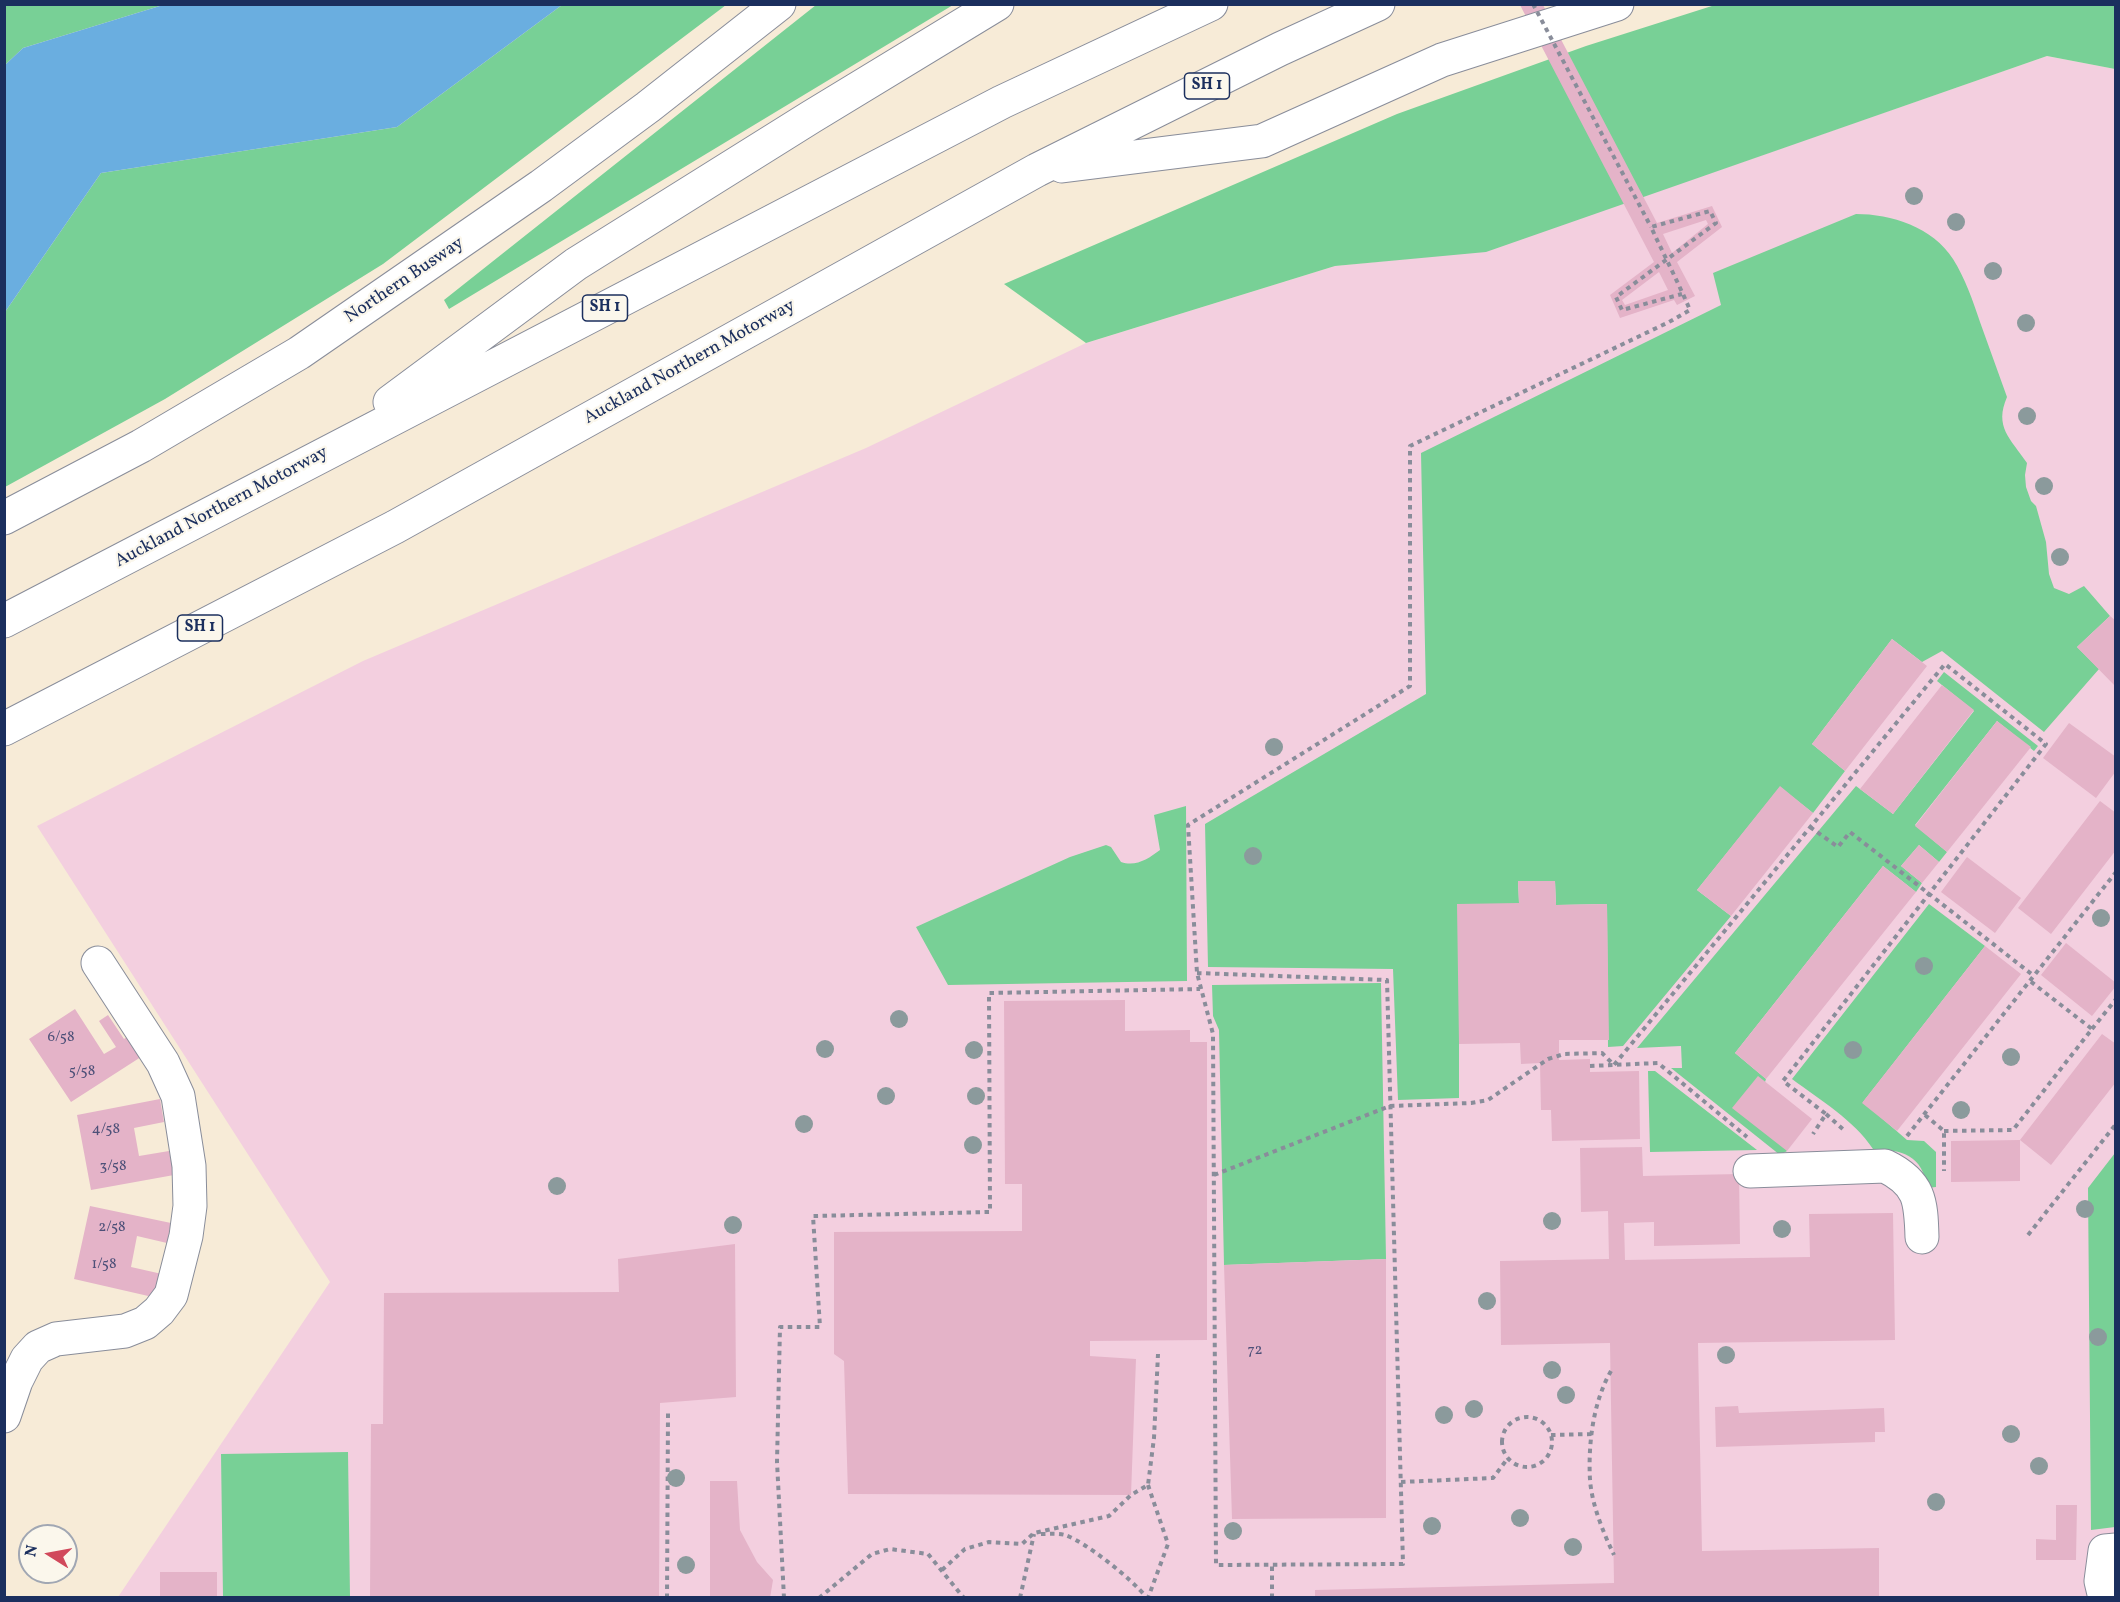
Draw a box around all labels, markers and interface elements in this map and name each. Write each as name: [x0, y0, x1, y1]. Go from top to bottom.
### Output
road number: SH 1: [1184, 73, 1230, 99]
street label: Northern Busway: [341, 233, 469, 329]
road number: SH 1: [582, 295, 628, 321]
street label: Auckland Northern Motorway: [581, 296, 799, 430]
street label: Auckland Northern Motorway: [112, 443, 332, 573]
road number: SH 1: [178, 615, 222, 641]
house number: 6/58: [48, 1029, 74, 1047]
house number: 5/58: [69, 1063, 95, 1081]
house number: 4/58: [92, 1121, 120, 1139]
house number: 3/58: [99, 1158, 127, 1176]
house number: 2/58: [98, 1219, 126, 1237]
house number: 1/58: [91, 1256, 117, 1274]
house number: 72: [1247, 1342, 1263, 1360]
north arrow: [18, 1524, 78, 1584]
text: N: [20, 1543, 44, 1559]

